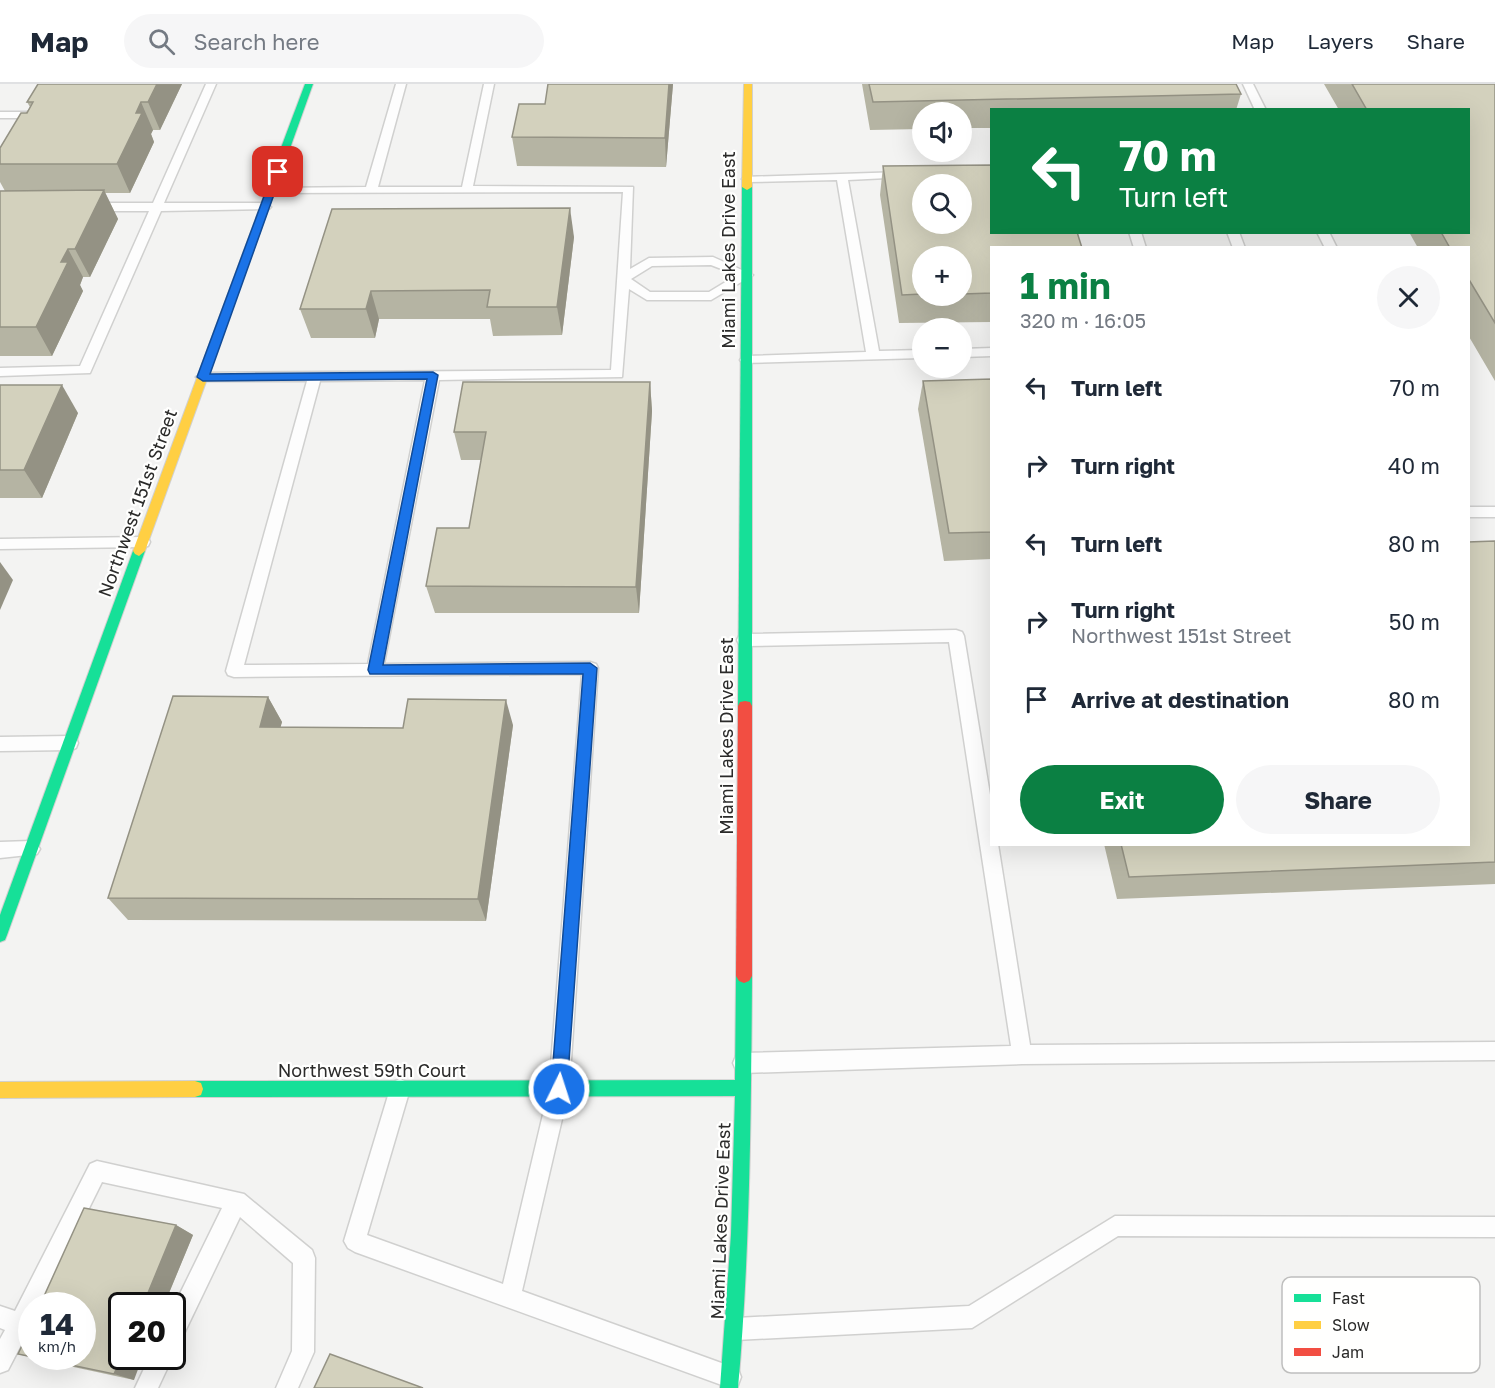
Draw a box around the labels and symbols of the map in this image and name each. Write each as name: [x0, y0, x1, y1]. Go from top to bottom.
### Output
pin: [252, 146, 303, 197]
street label: Miami Lakes Drive East: [717, 151, 739, 349]
street label: Northwest 151st Street: [93, 406, 181, 600]
street label: Miami Lakes Drive East: [715, 637, 737, 835]
position arrow: [527, 1057, 591, 1121]
street label: Northwest 59th Court: [278, 1059, 466, 1081]
street label: Miami Lakes Drive East: [706, 1122, 734, 1320]
legend: [1282, 1277, 1480, 1373]
text: Fast: [1332, 1288, 1365, 1308]
speed limit sign: 20: [108, 1292, 186, 1370]
text: Slow: [1332, 1315, 1370, 1335]
text: Jam: [1332, 1342, 1364, 1362]

